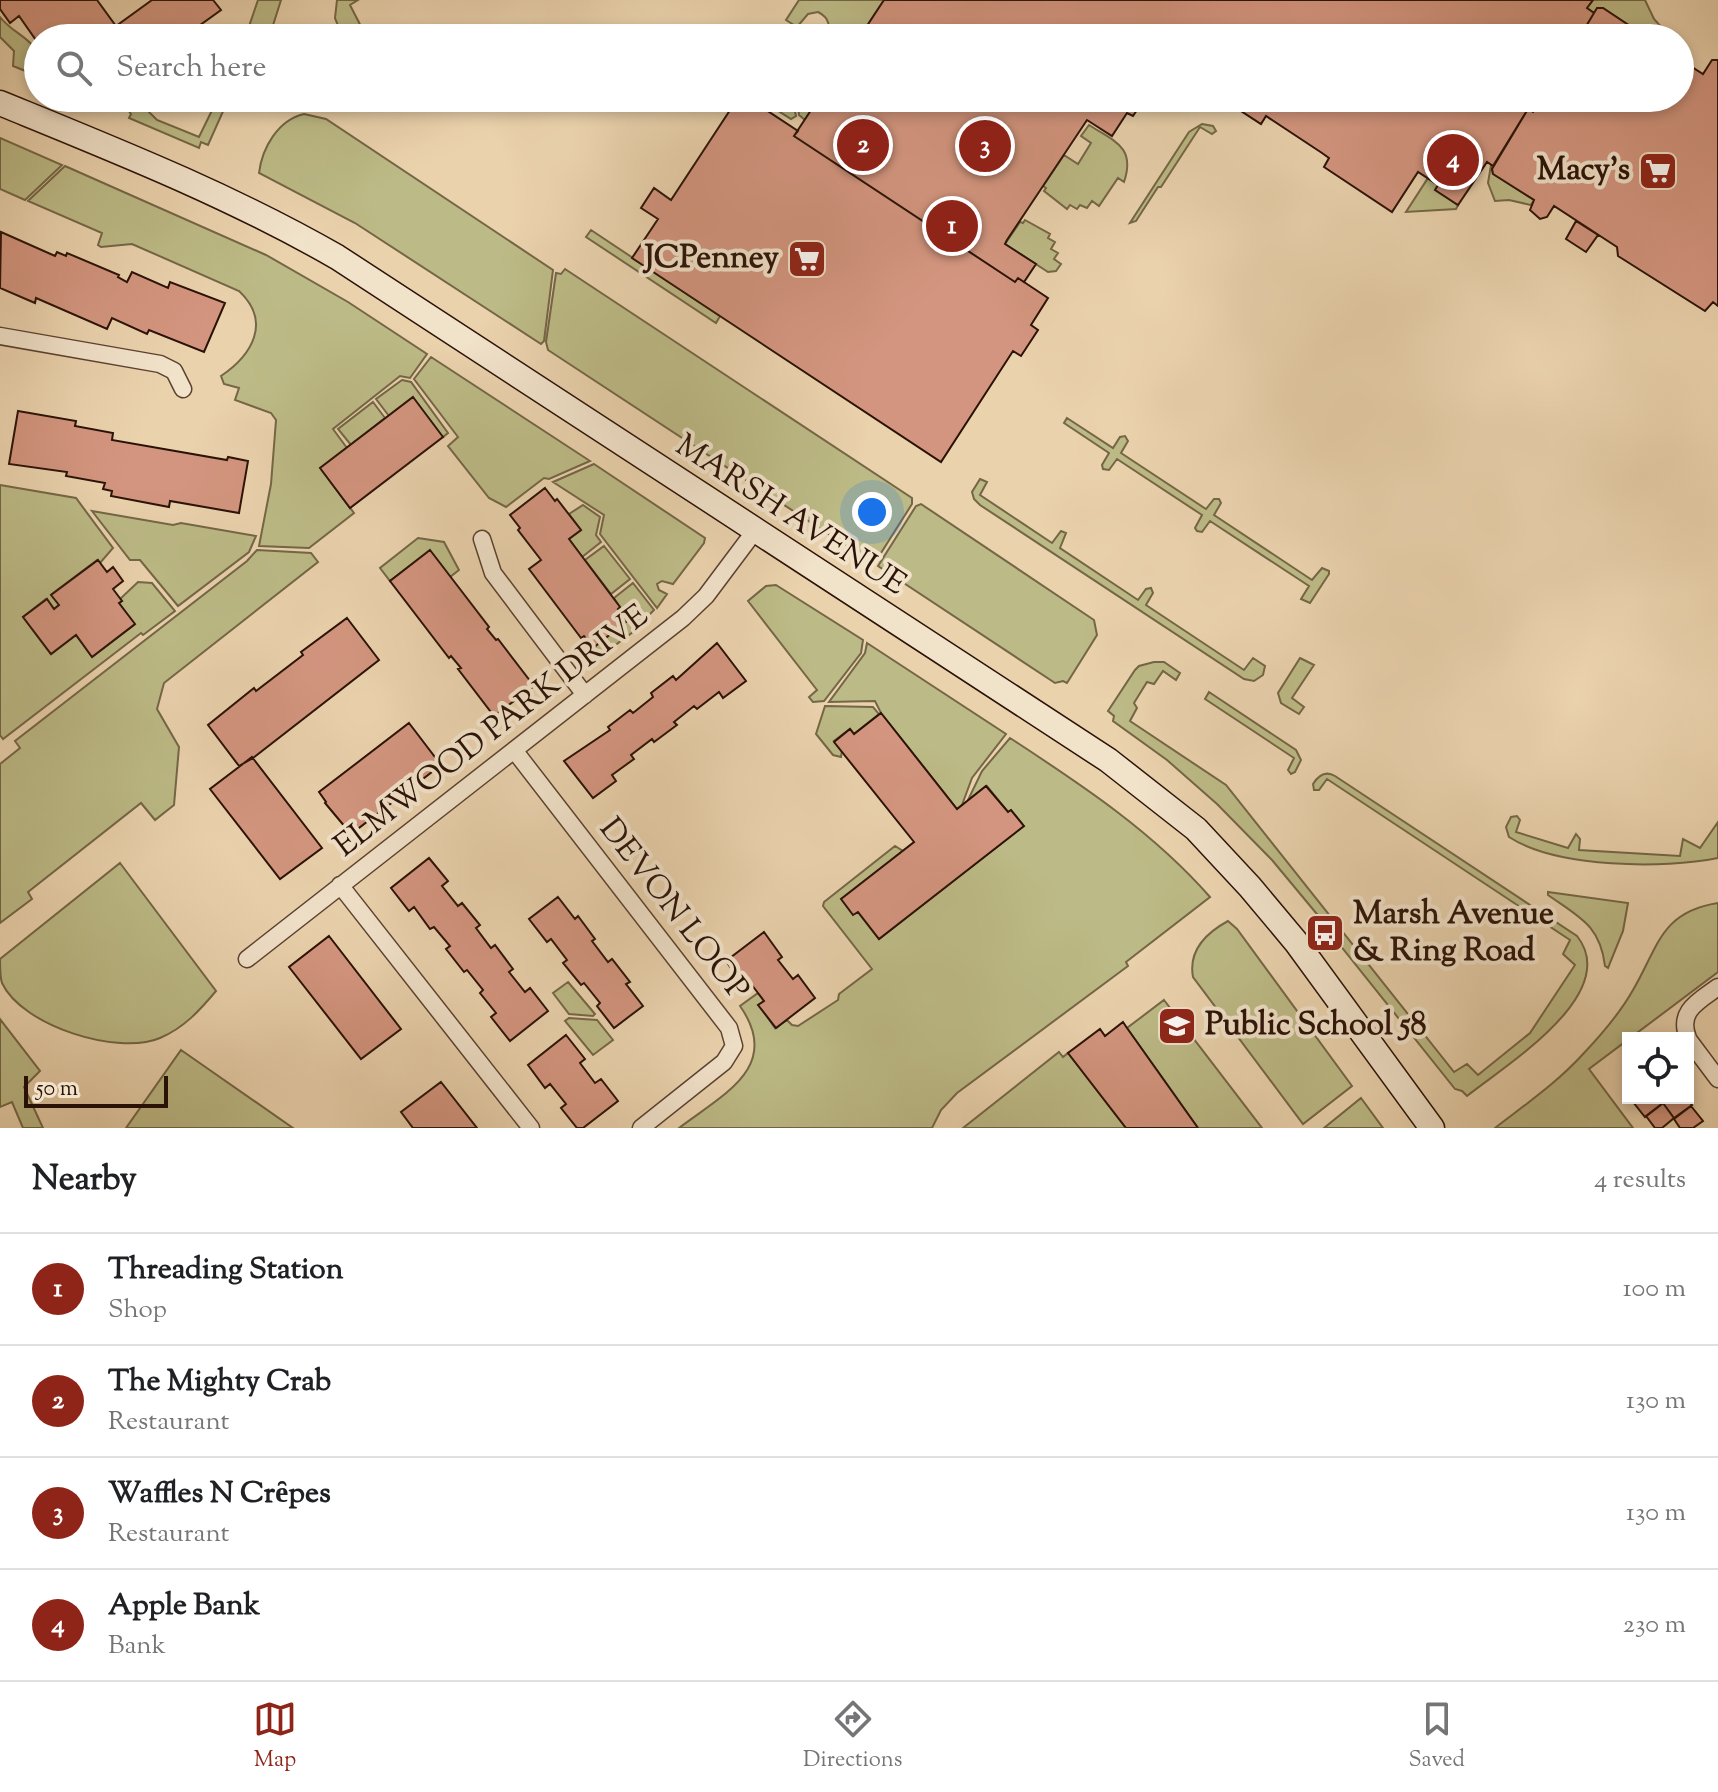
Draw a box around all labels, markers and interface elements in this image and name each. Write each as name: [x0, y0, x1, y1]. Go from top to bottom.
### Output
search box: [24, 24, 1694, 112]
icon: search: [52, 46, 96, 90]
text: Search here: [116, 47, 266, 90]
pin: 2: [837, 115, 889, 175]
pin: 3: [959, 116, 1011, 176]
pin: 4: [1427, 130, 1479, 190]
place label: Macy's: [1537, 148, 1630, 194]
supermarket icon: Macy's: [1637, 150, 1679, 192]
pin: 1: [926, 196, 978, 256]
place label: JCPenney: [642, 236, 779, 282]
supermarket icon: JCPenney: [786, 238, 828, 280]
street label: MARSH AVENUE: [666, 424, 914, 608]
your location: [852, 492, 892, 532]
street label: ELMWOOD PARK DRIVE: [325, 595, 659, 869]
street label: DEVON LOOP: [587, 809, 759, 1011]
place label: Marsh Avenue & Ring Road: [1353, 892, 1554, 975]
bus stop icon: Marsh Avenue & Ring Road: [1304, 912, 1346, 954]
place label: Public School 58: [1205, 1003, 1427, 1049]
school or university icon: Public School 58: [1156, 1005, 1198, 1047]
map controls: [1622, 1032, 1694, 1104]
button: locate: [1622, 1032, 1694, 1104]
scale bar: [24, 1072, 168, 1108]
text: 50 m: [36, 1074, 78, 1106]
text: Nearby: [32, 1156, 137, 1205]
text: 4 results: [1594, 1162, 1686, 1199]
text: Threading Station: [108, 1249, 343, 1292]
text: 1: [54, 1271, 62, 1308]
text: 100 m: [1623, 1271, 1686, 1308]
text: Shop: [108, 1292, 167, 1329]
text: The Mighty Crab: [108, 1361, 331, 1404]
text: 2: [52, 1383, 64, 1420]
text: 130 m: [1626, 1383, 1686, 1420]
text: Restaurant: [108, 1404, 229, 1441]
text: Waffles N Crȇpes: [108, 1473, 331, 1516]
text: 3: [53, 1495, 63, 1532]
text: 130 m: [1626, 1495, 1686, 1532]
text: Restaurant: [108, 1516, 229, 1553]
text: Apple Bank: [108, 1585, 260, 1628]
text: 4: [51, 1607, 65, 1644]
text: 230 m: [1623, 1607, 1686, 1644]
text: Bank: [108, 1628, 166, 1665]
tab: Map: [253, 1697, 297, 1777]
tab: Directions: [803, 1697, 902, 1777]
tab: Saved: [1408, 1697, 1465, 1777]

